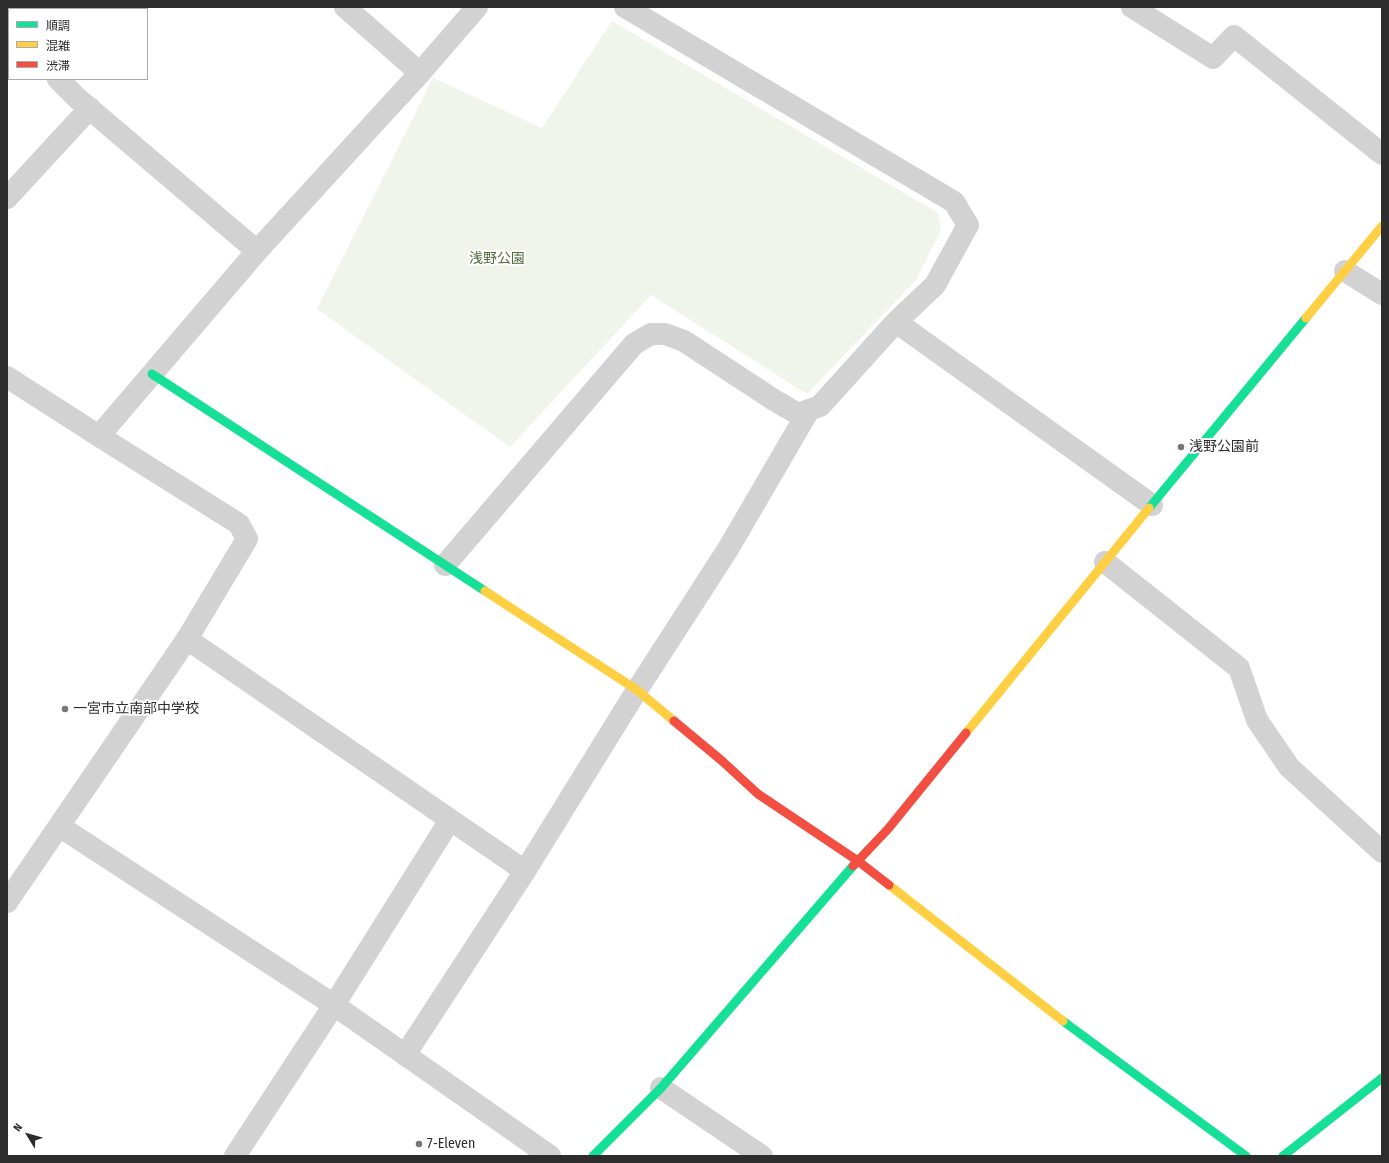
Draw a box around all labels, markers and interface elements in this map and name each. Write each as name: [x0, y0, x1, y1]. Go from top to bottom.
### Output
legend: [8, 8, 148, 80]
text: 順調: [46, 19, 70, 33]
text: 混雑: [46, 39, 70, 53]
text: 渋滞: [46, 59, 70, 73]
park label: 浅野公園: [469, 251, 525, 267]
place label: 浅野公園前: [1189, 439, 1259, 455]
marker: 浅野公園前: [1176, 442, 1186, 452]
place label: 一宮市立南部中学校: [73, 701, 199, 717]
marker: 一宮市立南部中学校: [60, 704, 70, 714]
north arrow: [8, 1115, 48, 1155]
text: N: [11, 1121, 25, 1134]
place label: 7-Eleven: [427, 1136, 475, 1152]
marker: 7-Eleven: [414, 1139, 424, 1149]

